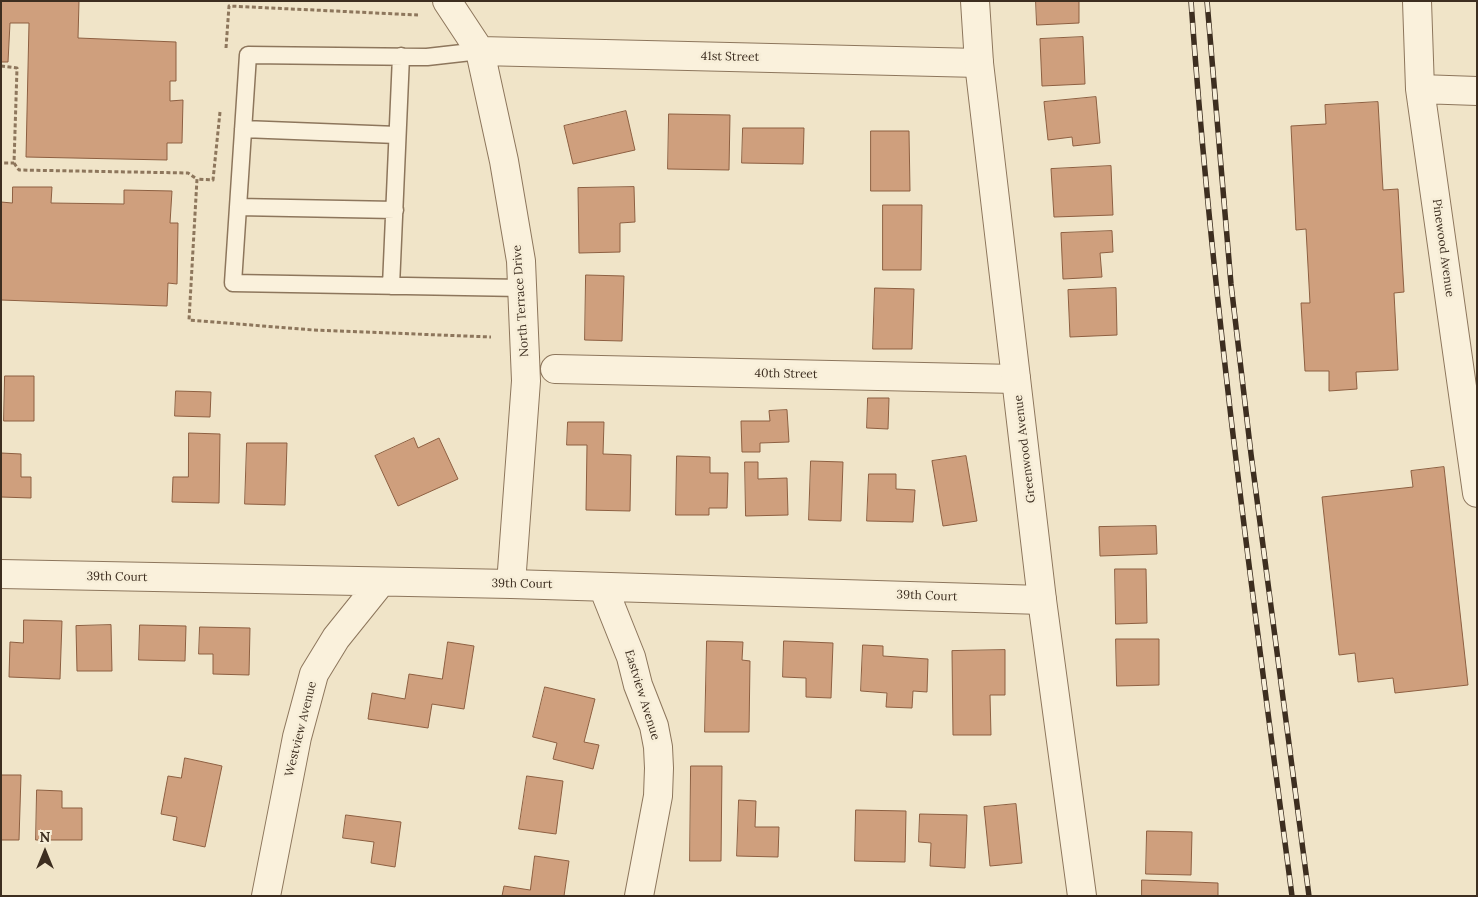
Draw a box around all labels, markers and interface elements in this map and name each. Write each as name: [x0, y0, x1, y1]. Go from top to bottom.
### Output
street label: 41st Street: [701, 49, 759, 65]
street label: Pinewood Avenue: [1429, 198, 1457, 298]
street label: North Terrace Drive: [510, 244, 532, 358]
street label: 40th Street: [754, 366, 818, 382]
street label: Greenwood Avenue: [1011, 394, 1039, 504]
street label: 39th Court: [86, 569, 148, 585]
street label: 39th Court: [491, 576, 553, 592]
street label: 39th Court: [896, 588, 958, 604]
street label: Eastview Avenue: [621, 648, 663, 742]
street label: Westview Avenue: [282, 680, 320, 778]
north arrow: [20, 827, 70, 877]
text: N: [40, 828, 50, 846]

